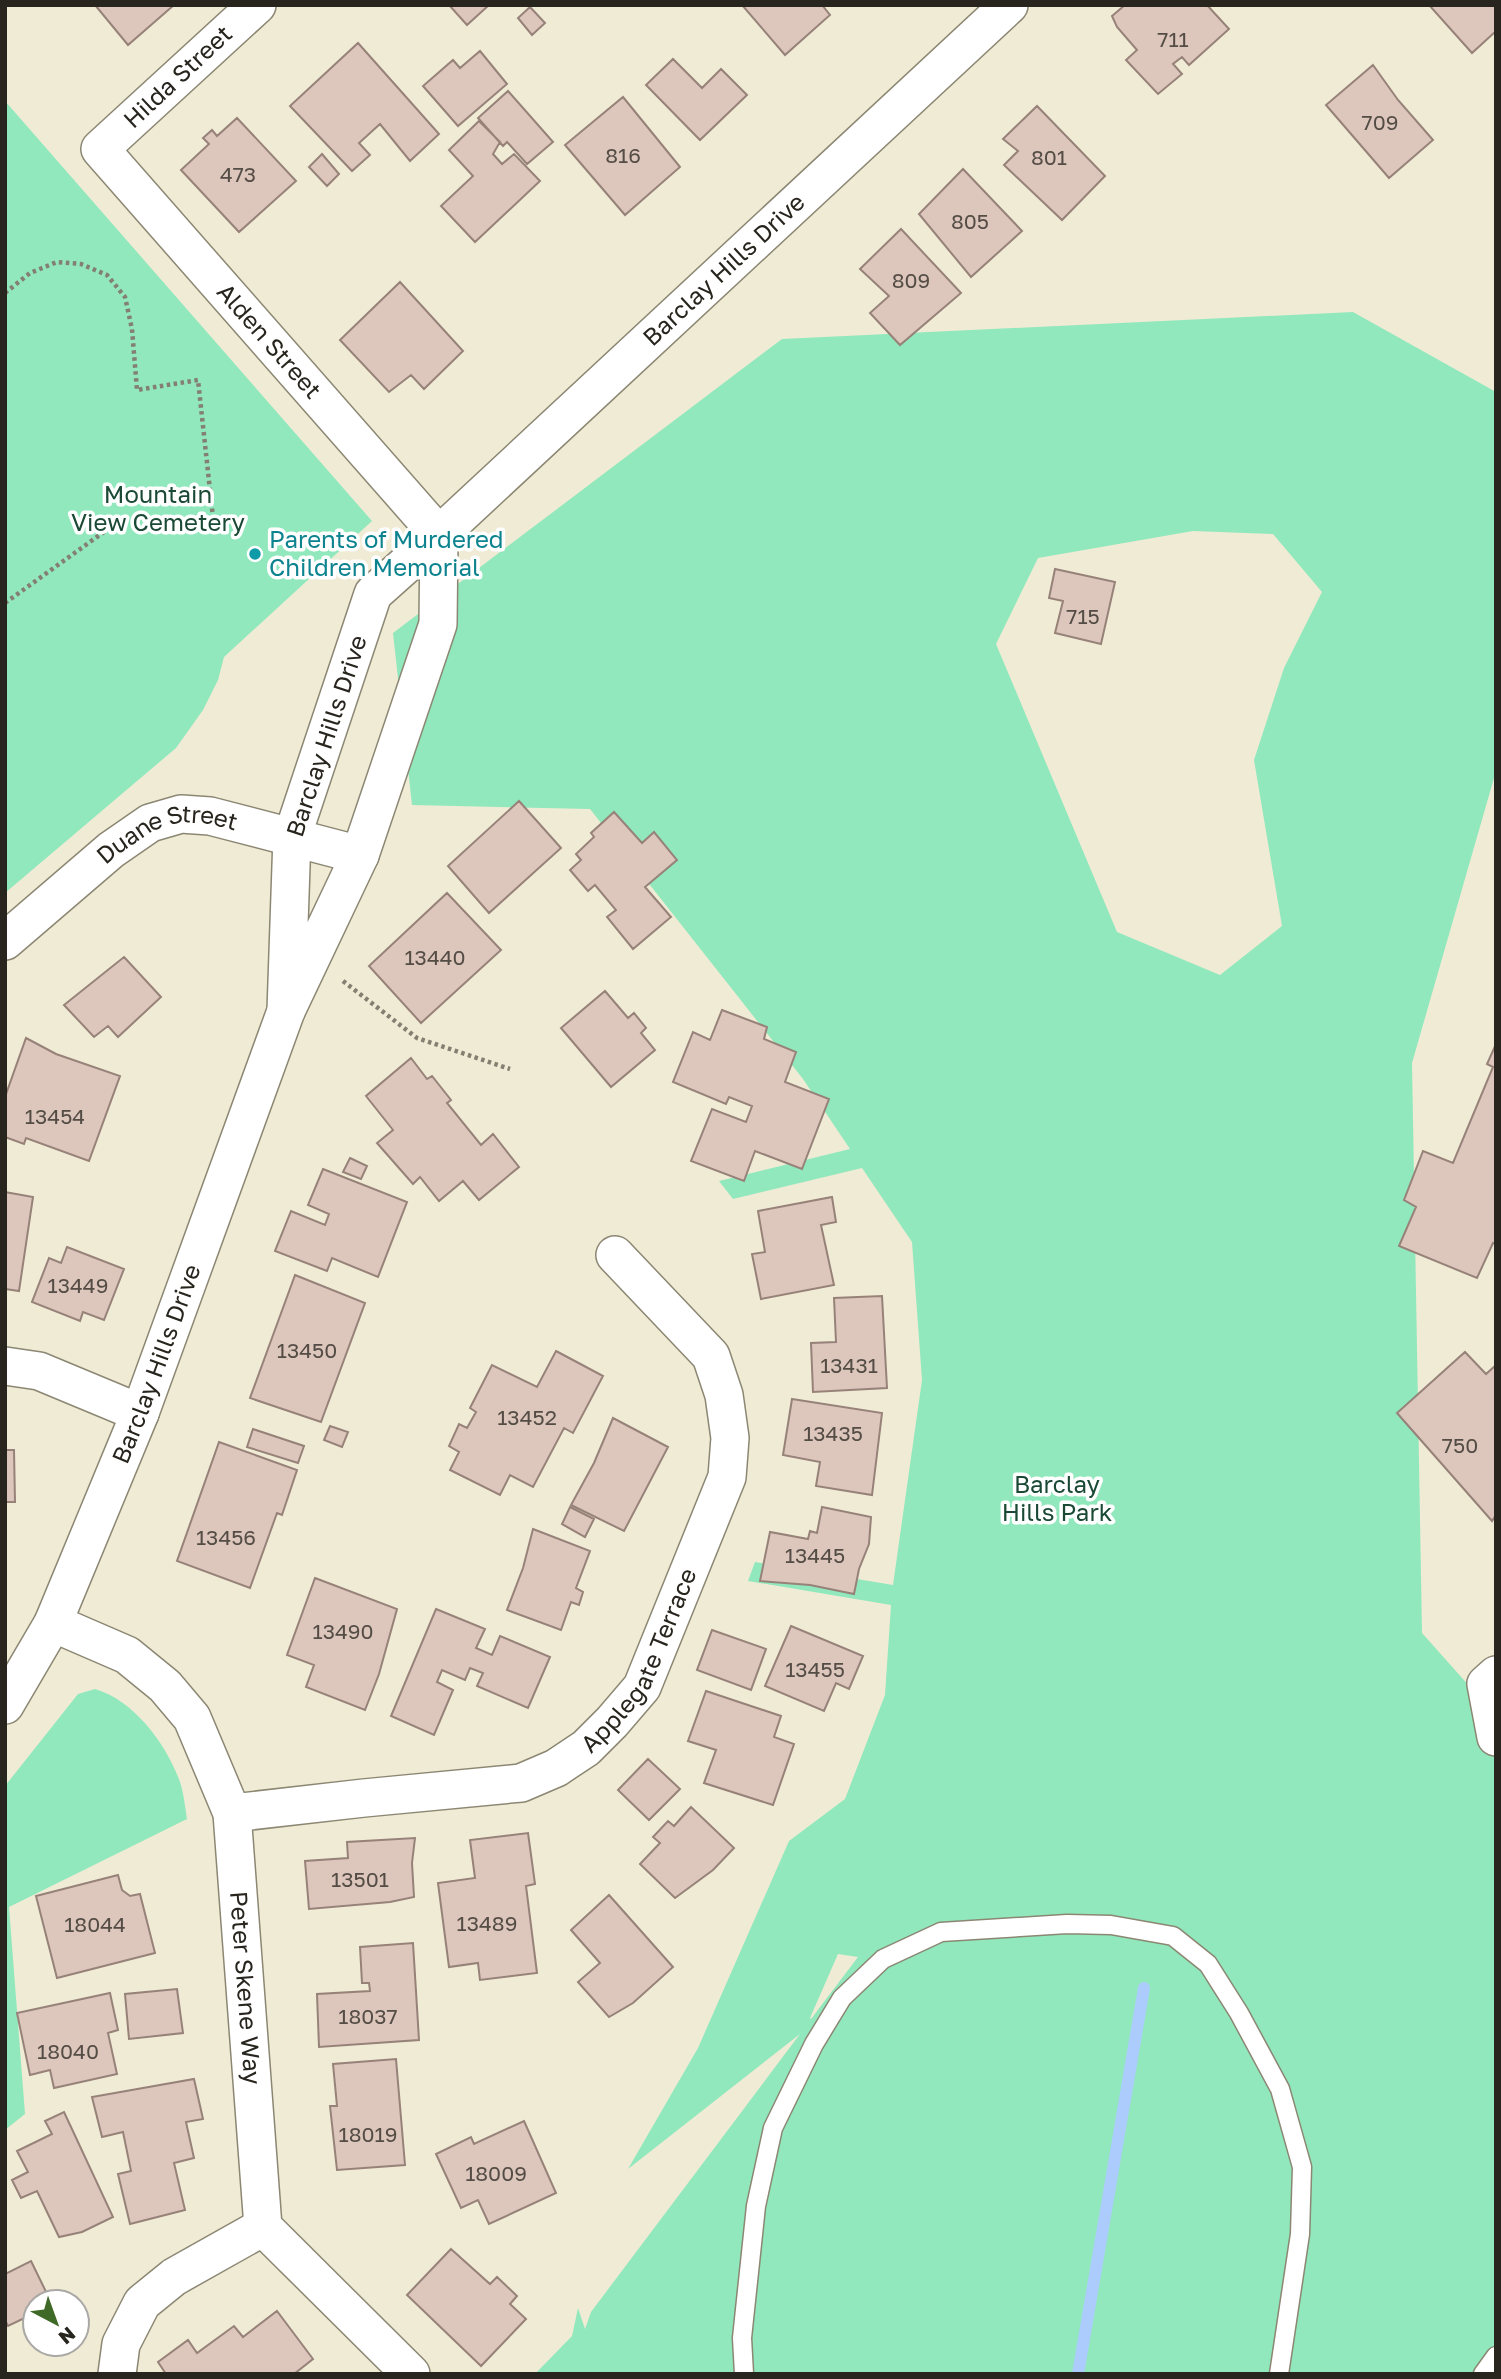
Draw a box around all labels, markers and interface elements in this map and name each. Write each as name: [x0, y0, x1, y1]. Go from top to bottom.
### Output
street label: Hilda Street: [117, 18, 237, 133]
house number: 711: [1157, 26, 1189, 52]
house number: 709: [1362, 109, 1398, 135]
house number: 816: [605, 142, 641, 168]
house number: 801: [1031, 144, 1067, 170]
house number: 473: [220, 161, 256, 187]
street label: Barclay Hills Drive: [636, 187, 810, 351]
house number: 805: [951, 208, 989, 234]
house number: 809: [892, 267, 930, 293]
street label: Alden Street: [212, 277, 328, 404]
park label: Mountain View Cemetery: [71, 479, 245, 536]
place label: Parents of Murdered Children Memorial: [269, 524, 504, 581]
marker: Parents of Murdered Children Memorial: [247, 546, 263, 562]
house number: 715: [1066, 603, 1100, 629]
street label: Barclay Hills Drive: [279, 631, 372, 840]
street label: Duane Street: [90, 798, 241, 869]
house number: 13440: [404, 944, 466, 970]
house number: 13454: [25, 1103, 85, 1129]
street label: Barclay Hills Drive: [105, 1260, 206, 1467]
house number: 13449: [48, 1272, 108, 1298]
house number: 13450: [277, 1337, 337, 1363]
house number: 13431: [820, 1352, 878, 1378]
house number: 13452: [497, 1404, 557, 1430]
house number: 13435: [803, 1420, 863, 1446]
house number: 750: [1442, 1432, 1478, 1458]
park label: Barclay Hills Park: [1002, 1469, 1112, 1526]
house number: 13456: [196, 1524, 256, 1550]
house number: 13445: [785, 1542, 845, 1568]
street label: Applegate Terrace: [574, 1564, 702, 1758]
house number: 13490: [312, 1618, 374, 1644]
house number: 13455: [785, 1656, 845, 1682]
house number: 13501: [331, 1866, 389, 1892]
street label: Peter Skene Way: [225, 1890, 268, 2086]
house number: 13489: [457, 1910, 517, 1936]
house number: 18044: [64, 1911, 126, 1937]
house number: 18037: [338, 2003, 398, 2029]
house number: 18040: [37, 2038, 99, 2064]
house number: 18019: [339, 2121, 397, 2147]
house number: 18009: [465, 2160, 527, 2186]
north arrow: [21, 2288, 91, 2358]
text: N: [54, 2323, 80, 2350]

